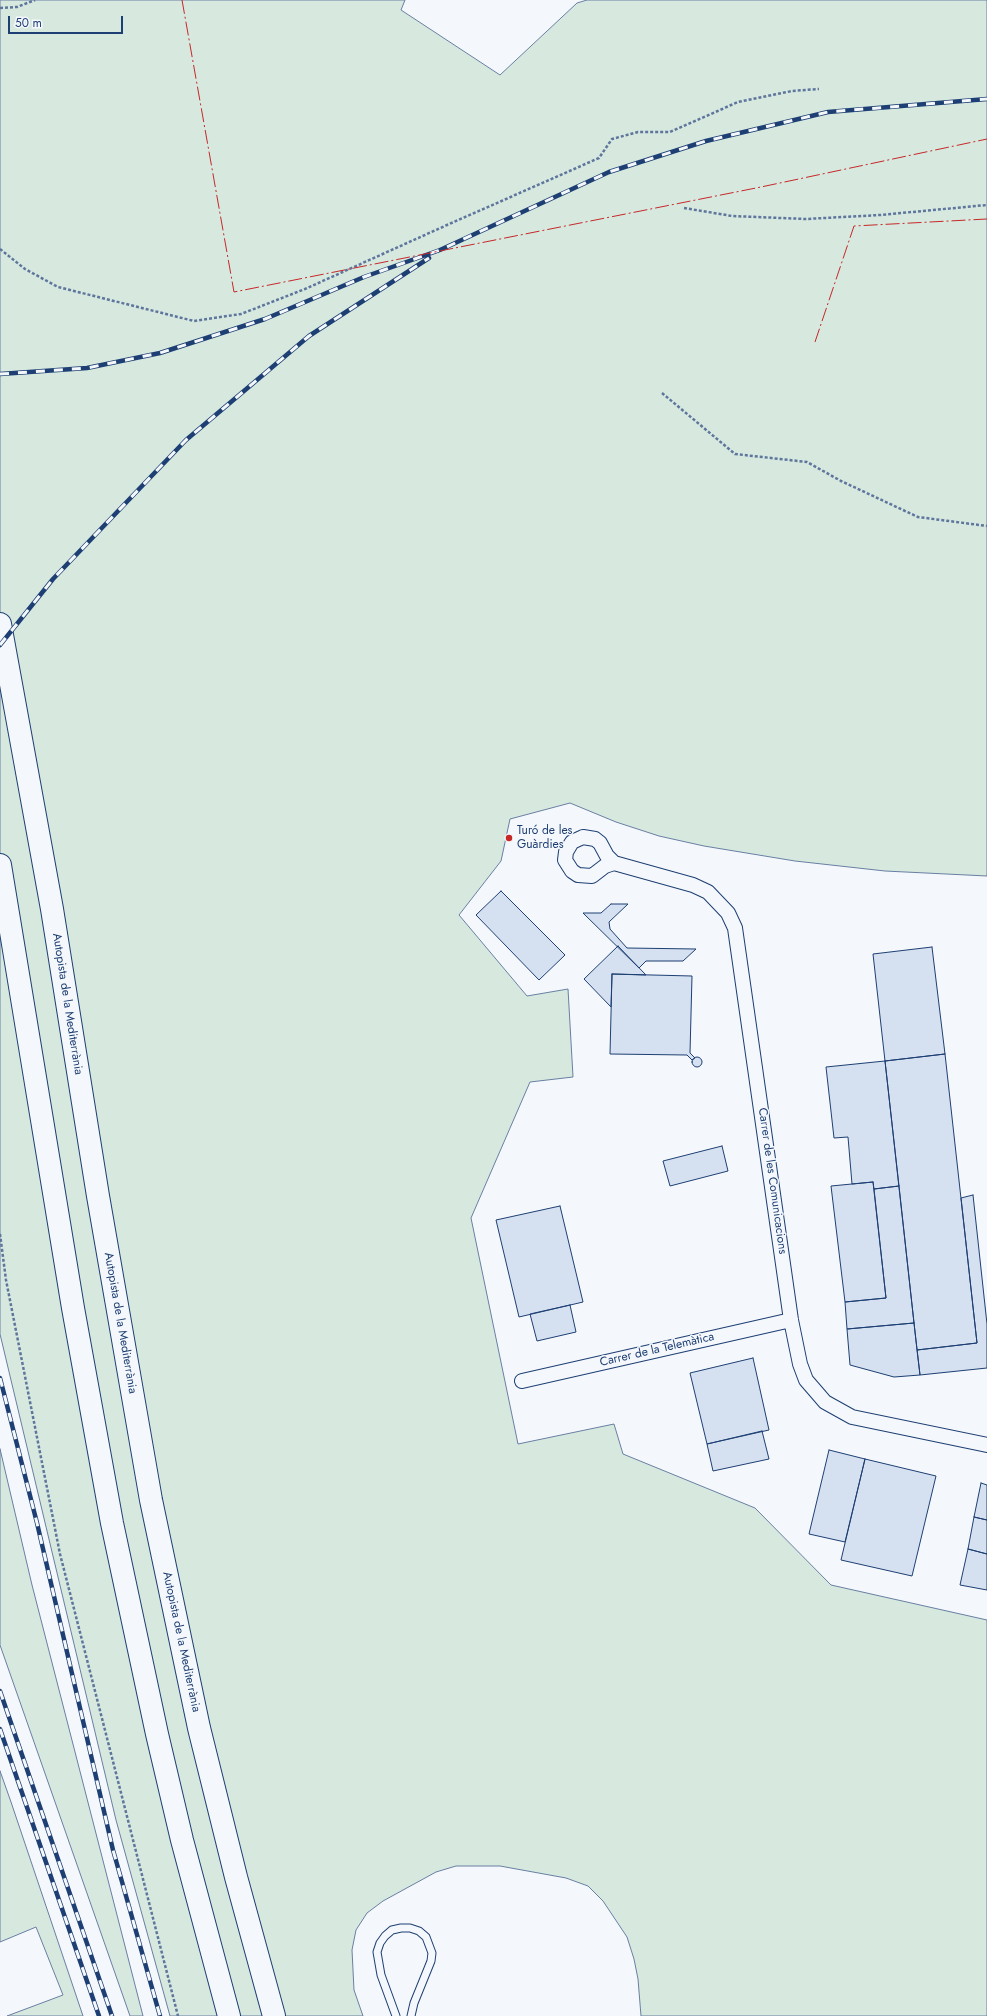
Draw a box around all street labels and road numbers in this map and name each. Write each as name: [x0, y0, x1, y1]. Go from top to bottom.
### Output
street label: Autopista de la Mediterrània: [49, 932, 85, 1076]
street label: Carrer de les Comunicacions: [755, 1107, 789, 1255]
street label: Autopista de la Mediterrània: [100, 1251, 140, 1395]
street label: Carrer de la Telemàtica: [598, 1330, 716, 1370]
street label: Autopista de la Mediterrània: [159, 1570, 203, 1714]

